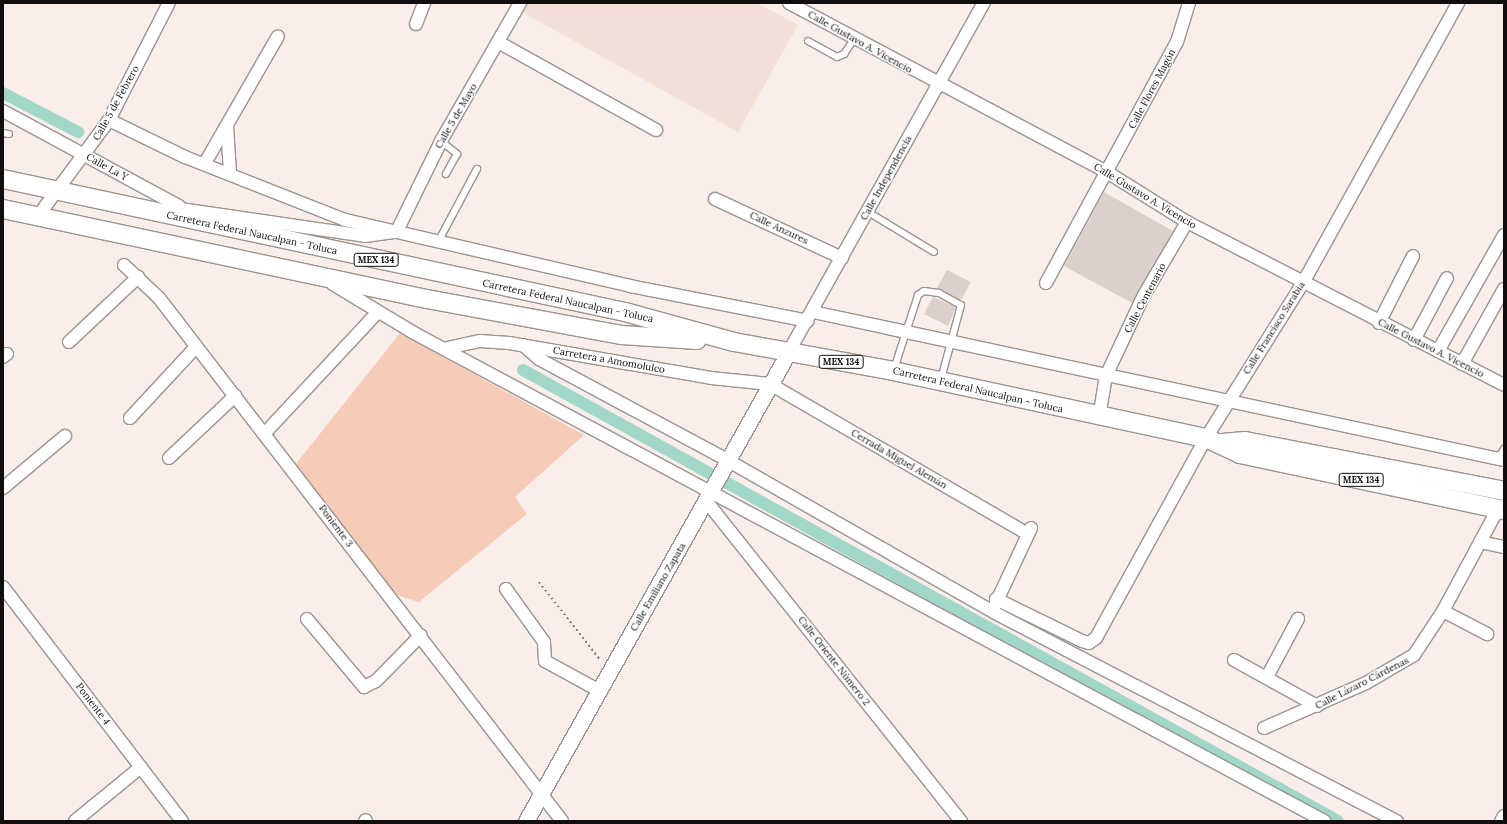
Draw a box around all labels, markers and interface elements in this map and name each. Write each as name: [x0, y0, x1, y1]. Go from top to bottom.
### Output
street label: Calle Gustavo A. Vicencio: [806, 8, 914, 76]
street label: Calle Flores Magón: [1126, 47, 1178, 131]
street label: Calle 5 de Febrero: [90, 63, 142, 143]
street label: Calle 5 de Mayo: [433, 81, 479, 151]
street label: Calle Independencia: [858, 134, 914, 222]
street label: Calle La Y: [84, 151, 130, 183]
street label: Calle Gustavo A. Vicencio: [1092, 161, 1198, 231]
street label: Carretera Federal Naucalpan - Toluca: [165, 209, 339, 257]
street label: Calle Anzures: [748, 209, 810, 247]
road number: MEX 134: [353, 253, 399, 267]
street label: Calle Centenario: [1122, 261, 1168, 335]
street label: Carretera Federal Naucalpan - Toluca: [481, 277, 655, 325]
street label: Calle Francisco Sarabia: [1241, 279, 1307, 377]
street label: Calle Gustavo A. Vicencio: [1376, 316, 1486, 380]
street label: Carretera a Amomolulco: [552, 344, 666, 376]
road number: MEX 134: [818, 355, 864, 369]
street label: Carretera Federal Naucalpan - Toluca: [892, 365, 1064, 415]
street label: Cerrada Miguel Alemán: [849, 427, 949, 491]
road number: MEX 134: [1338, 473, 1384, 487]
street label: Poniente 3: [316, 503, 356, 549]
street label: Calle Emiliano Zapata: [628, 541, 688, 633]
street label: Calle Oriente Número 2: [795, 614, 873, 708]
street label: Calle Lázaro Cárdenas: [1313, 654, 1411, 712]
street label: Poniente 4: [73, 681, 113, 727]

